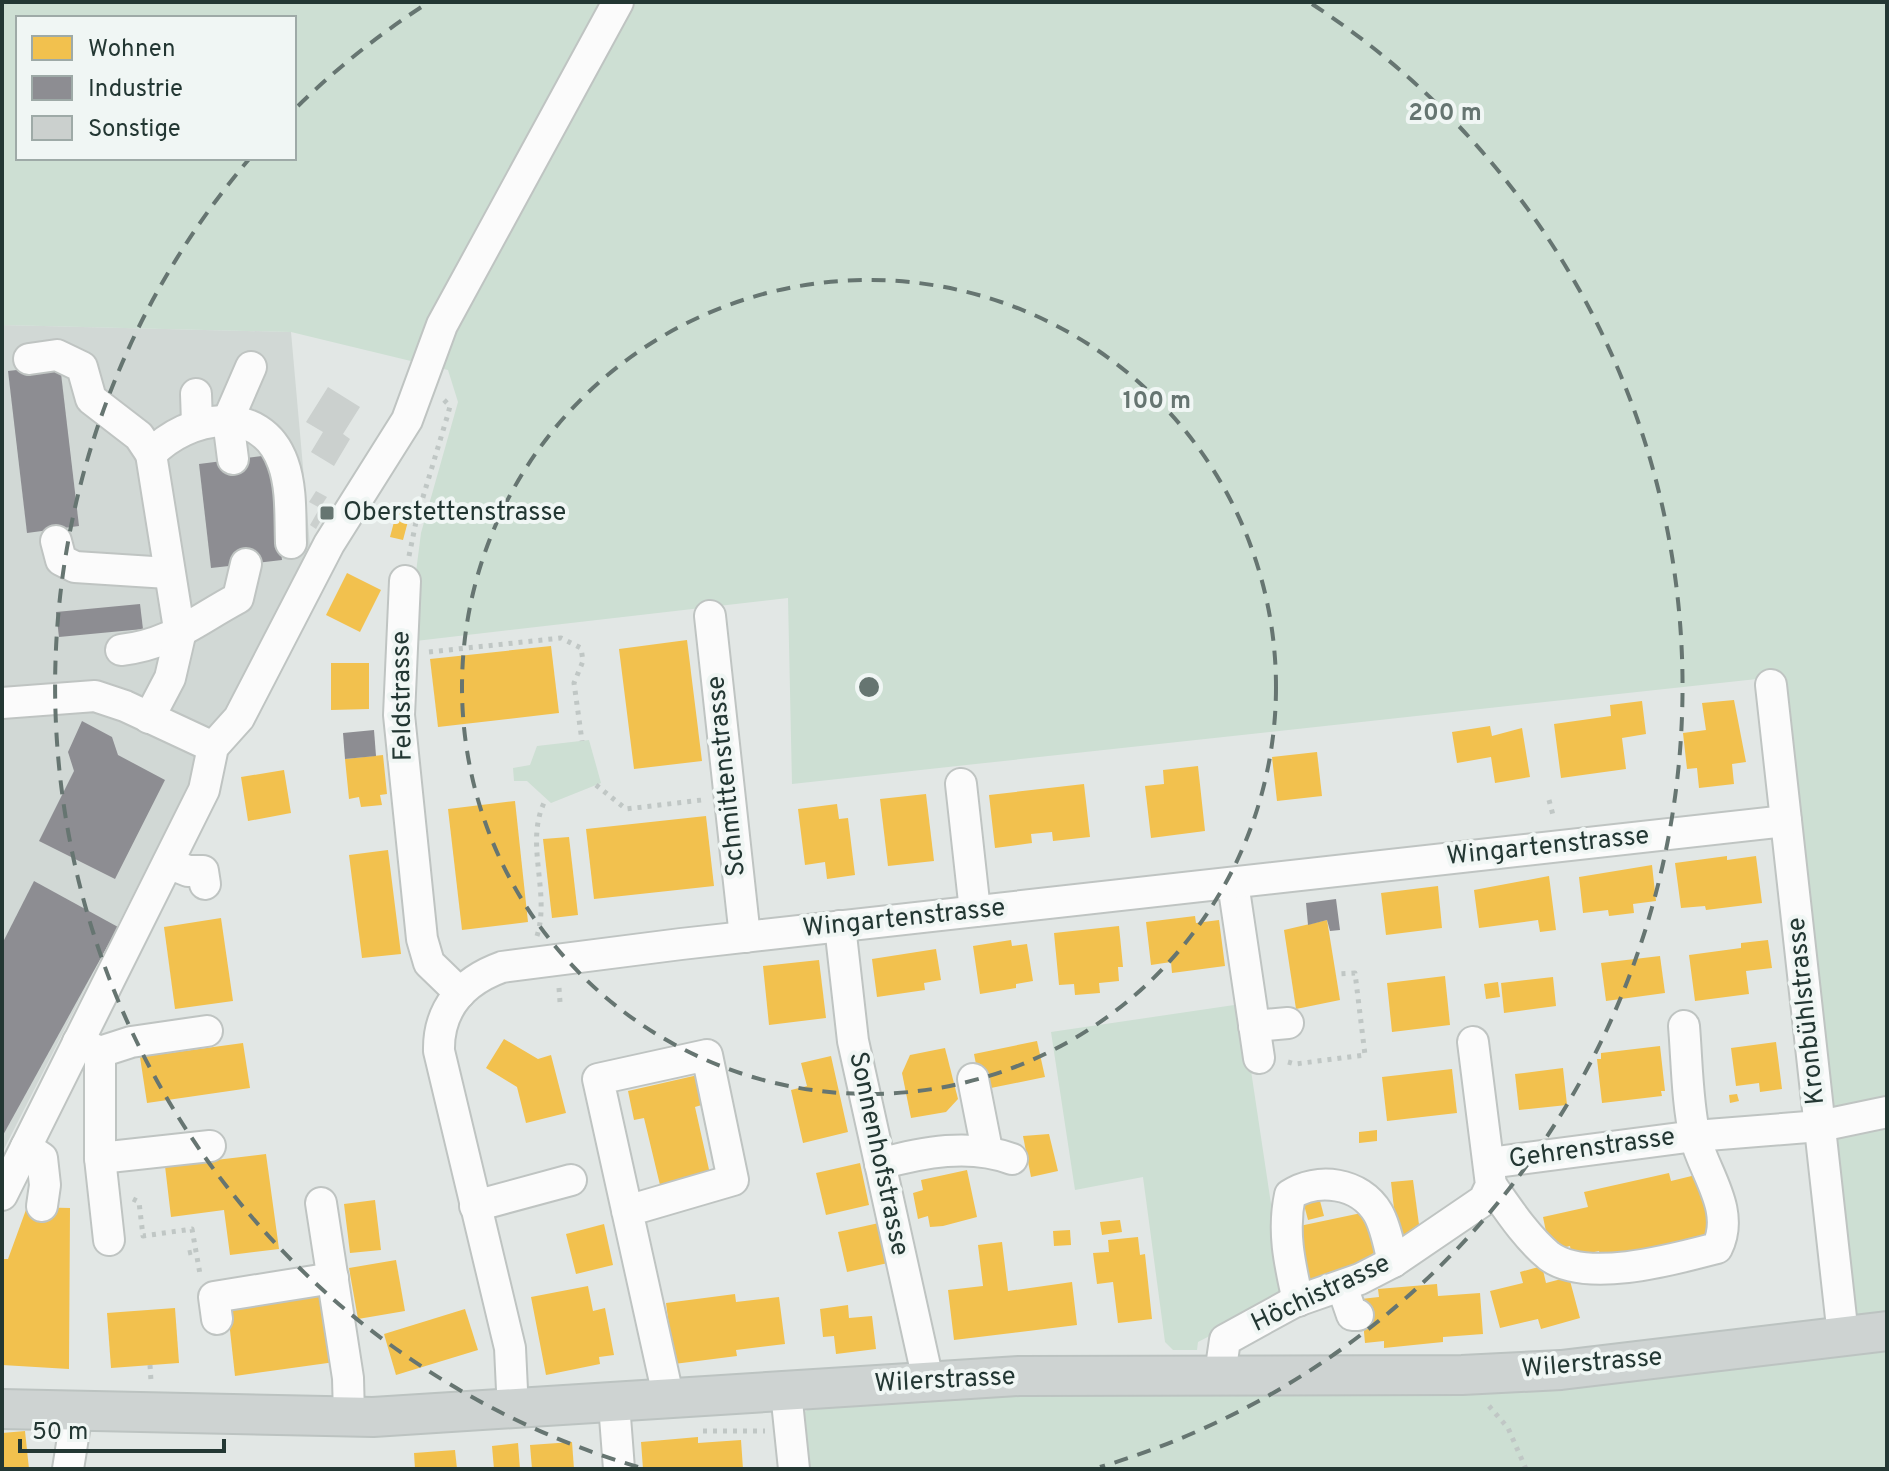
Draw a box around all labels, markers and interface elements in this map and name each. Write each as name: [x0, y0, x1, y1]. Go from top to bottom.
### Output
legend: [16, 16, 296, 160]
text: Wohnen: [88, 35, 175, 65]
text: Industrie: [88, 75, 183, 105]
text: 200 m: [1408, 99, 1482, 129]
text: Sonstige: [88, 115, 181, 145]
text: 100 m: [1123, 387, 1191, 417]
place label: Oberstettenstrasse: [343, 497, 566, 530]
marker: Oberstettenstrasse: [318, 504, 336, 522]
street label: Feldstrasse: [385, 631, 421, 761]
centre of rings: [855, 673, 883, 701]
street label: Schmittenstrasse: [700, 674, 754, 878]
street label: Wingartenstrasse: [1445, 820, 1651, 874]
street label: Wingartenstrasse: [801, 892, 1007, 946]
street label: Kronbühlstrasse: [1781, 916, 1833, 1106]
street label: Sonnenhofstrasse: [840, 1049, 916, 1259]
street label: Gehrenstrasse: [1507, 1121, 1677, 1177]
street label: Höchistrasse: [1246, 1247, 1396, 1341]
street label: Wilerstrasse: [1520, 1341, 1664, 1387]
street label: Wilerstrasse: [873, 1361, 1017, 1401]
scale bar: [20, 1403, 224, 1453]
text: 50 m: [32, 1418, 88, 1448]

